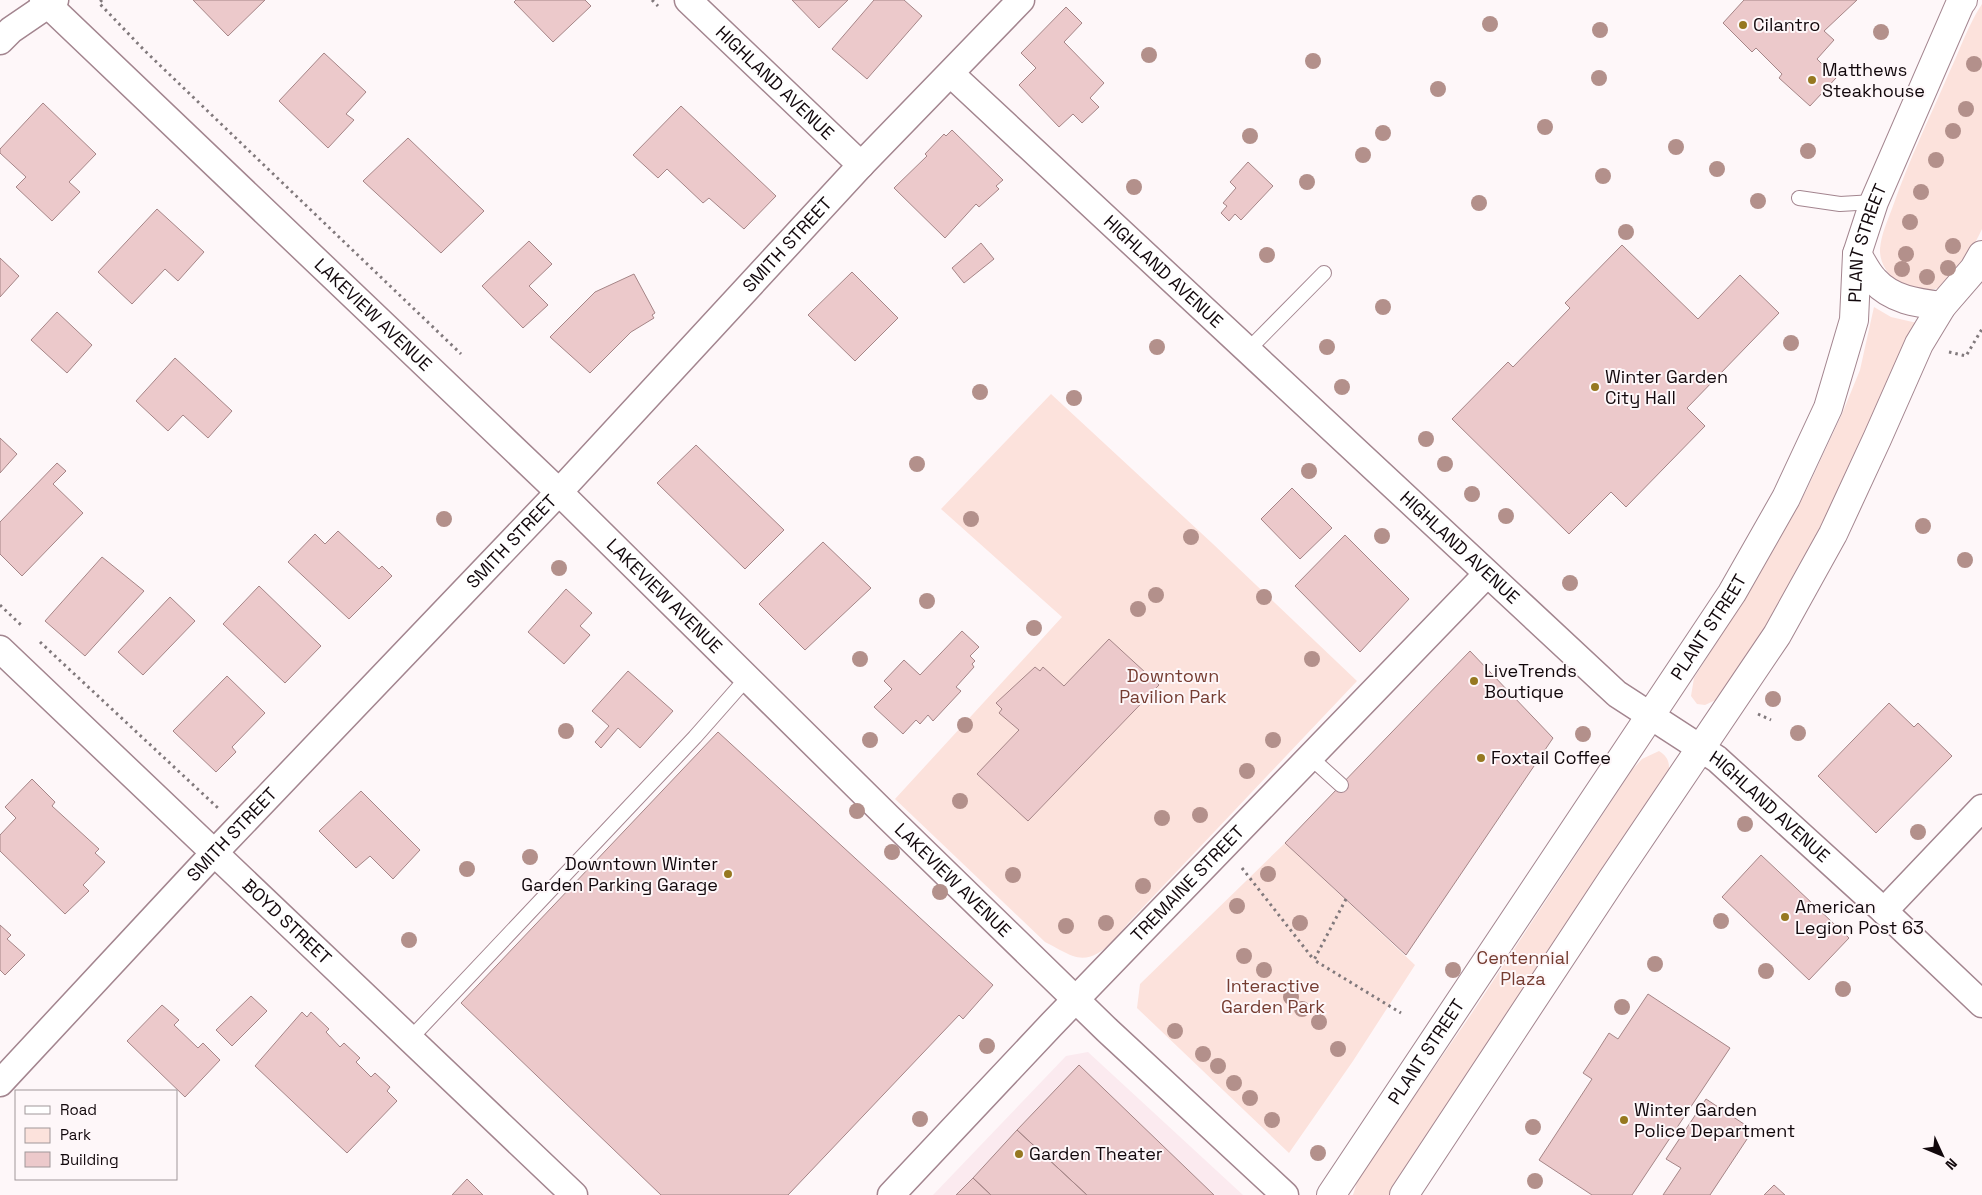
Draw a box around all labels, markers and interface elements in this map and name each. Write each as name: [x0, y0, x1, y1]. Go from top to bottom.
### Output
place label: Cilantro: [1753, 13, 1820, 36]
marker: Cilantro: [1737, 19, 1749, 31]
street label: HIGHLAND AVENUE: [711, 21, 839, 144]
place label: Matthews Steakhouse: [1822, 58, 1925, 102]
marker: Matthews Steakhouse: [1806, 74, 1818, 86]
street label: PLANT STREET: [1843, 180, 1892, 303]
street label: SMITH STREET: [737, 192, 837, 297]
street label: HIGHLAND AVENUE: [1099, 210, 1228, 333]
street label: LAKEVIEW AVENUE: [310, 253, 437, 376]
place label: Winter Garden City Hall: [1605, 365, 1728, 409]
marker: Winter Garden City Hall: [1589, 381, 1601, 393]
street label: HIGHLAND AVENUE: [1395, 486, 1525, 608]
street label: SMITH STREET: [461, 489, 562, 593]
street label: LAKEVIEW AVENUE: [602, 533, 727, 658]
street label: PLANT STREET: [1665, 570, 1751, 684]
place label: LiveTrends Boutique: [1484, 659, 1577, 703]
park label: Downtown Pavilion Park: [1119, 664, 1227, 708]
marker: LiveTrends Boutique: [1468, 675, 1480, 687]
street label: HIGHLAND AVENUE: [1705, 745, 1835, 867]
place label: Foxtail Coffee: [1491, 746, 1611, 769]
marker: Foxtail Coffee: [1475, 752, 1487, 764]
street label: SMITH STREET: [182, 782, 282, 886]
street label: LAKEVIEW AVENUE: [890, 818, 1016, 942]
street label: TREMAINE STREET: [1126, 820, 1249, 947]
place label: Downtown Winter Garden Parking Garage: [521, 852, 718, 896]
marker: Downtown Winter Garden Parking Garage: [722, 868, 734, 880]
street label: BOYD STREET: [238, 874, 337, 970]
place label: American Legion Post 63: [1795, 895, 1924, 939]
marker: American Legion Post 63: [1779, 911, 1791, 923]
park label: Centennial Plaza: [1477, 946, 1569, 990]
park label: Interactive Garden Park: [1221, 974, 1325, 1018]
street label: PLANT STREET: [1383, 994, 1470, 1109]
legend: [15, 1090, 178, 1180]
place label: Winter Garden Police Department: [1634, 1098, 1795, 1142]
text: Road: [60, 1100, 97, 1119]
marker: Winter Garden Police Department: [1618, 1114, 1630, 1126]
text: Park: [60, 1125, 91, 1144]
north arrow: [1917, 1130, 1967, 1180]
place label: Garden Theater: [1029, 1142, 1163, 1165]
marker: Garden Theater: [1013, 1148, 1025, 1160]
text: Building: [60, 1150, 119, 1169]
text: N: [1942, 1154, 1961, 1174]

